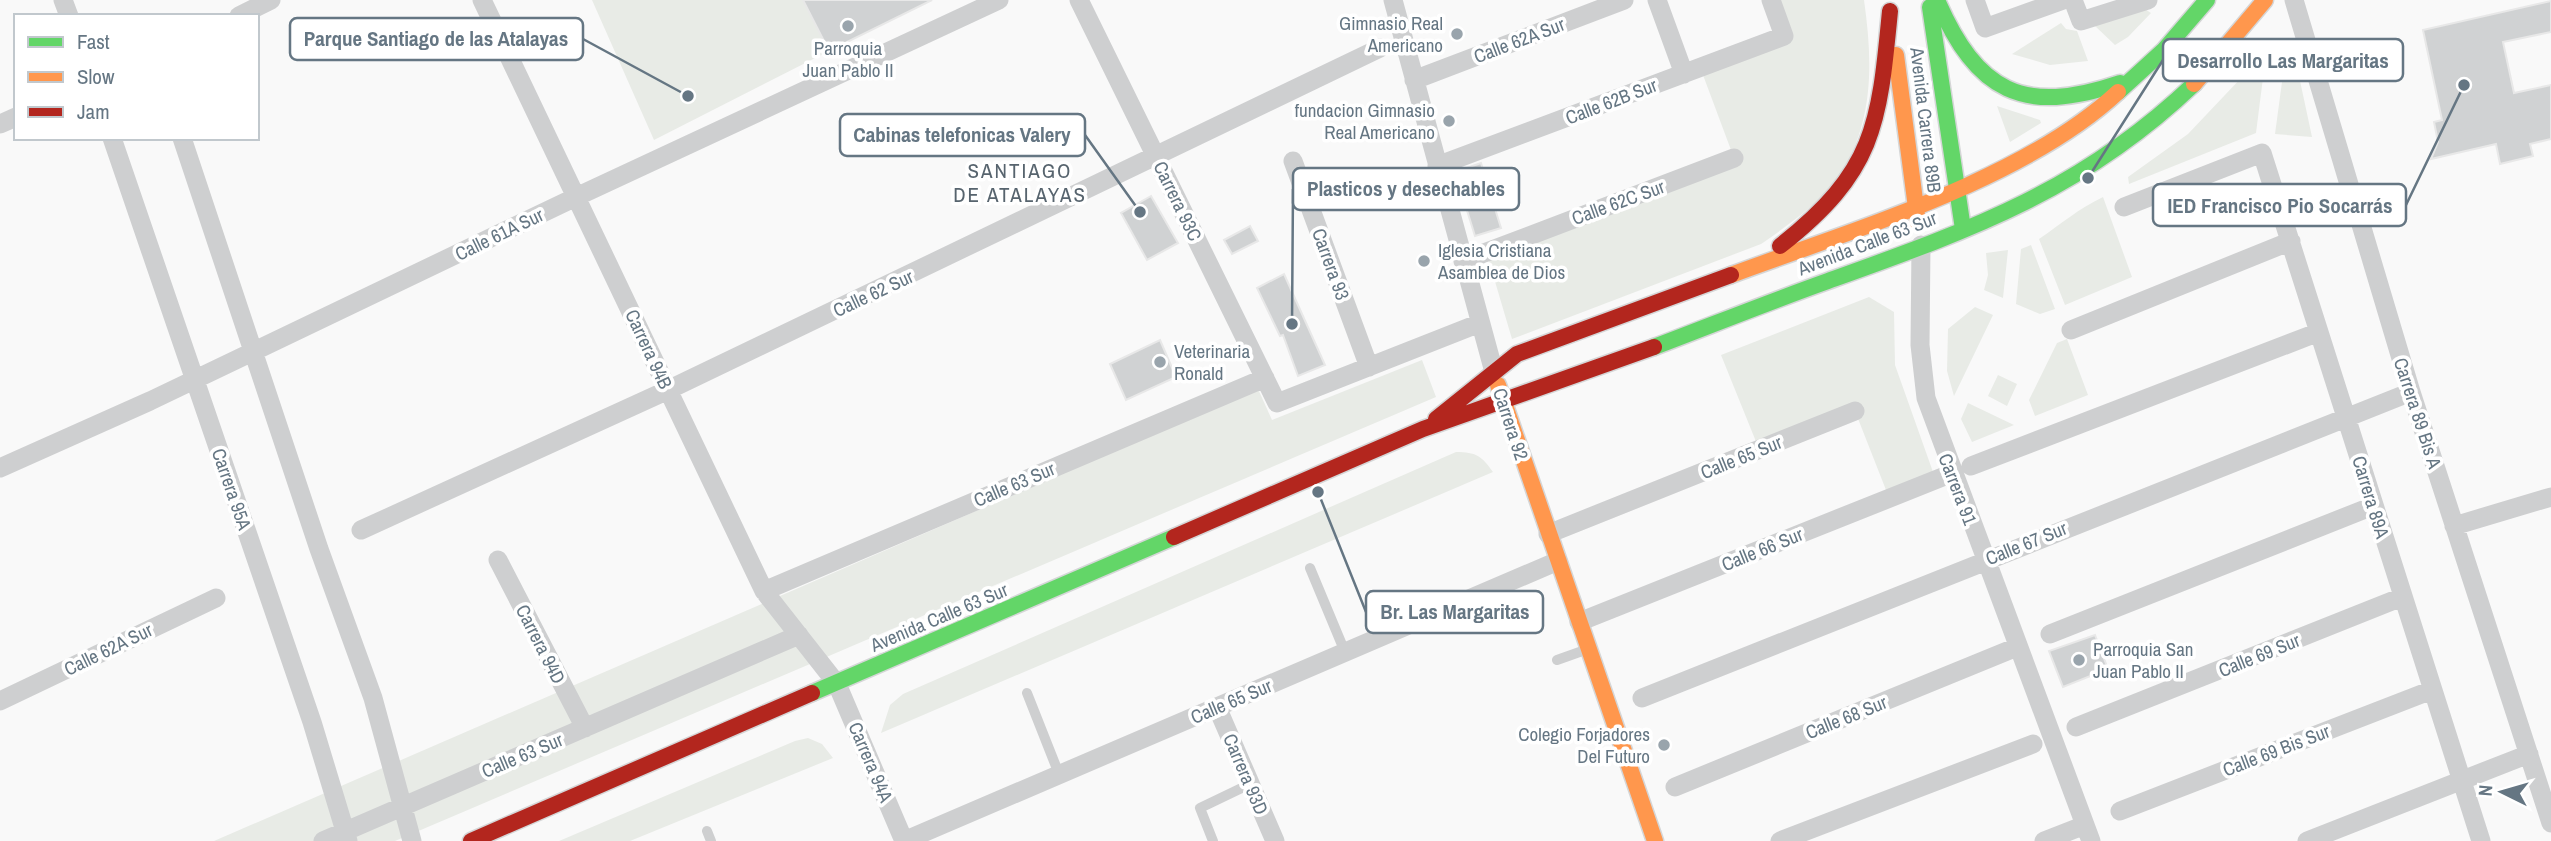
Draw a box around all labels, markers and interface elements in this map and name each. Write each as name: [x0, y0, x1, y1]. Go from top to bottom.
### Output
place label: Gimnasio Real Americano: [1339, 10, 1443, 58]
street label: Calle 62A Sur: [1470, 11, 1569, 69]
legend: [14, 14, 259, 140]
callout: Parque Santiago de las Atalayas: [290, 18, 583, 60]
marker: Parroquia Juan Pablo II: [840, 18, 856, 34]
text: Parque Santiago de las Atalayas: [304, 24, 568, 53]
marker: Gimnasio Real Americano: [1449, 26, 1465, 42]
text: Fast: [77, 27, 110, 56]
place label: Parroquia Juan Pablo II: [803, 35, 893, 83]
callout: Desarrollo Las Margaritas: [2163, 39, 2403, 81]
street label: Avenida Carrera 89B: [1904, 45, 1948, 194]
text: Desarrollo Las Margaritas: [2177, 46, 2389, 75]
text: Slow: [77, 62, 115, 91]
street label: Calle 62B Sur: [1561, 71, 1661, 130]
text: Jam: [77, 97, 110, 126]
place label: fundacion Gimnasio Real Americano: [1295, 97, 1435, 145]
marker: fundacion Gimnasio Real Americano: [1441, 113, 1457, 129]
callout: Cabinas telefonicas Valery: [840, 114, 1085, 156]
text: Cabinas telefonicas Valery: [853, 120, 1071, 149]
district label: SANTIAGO DE ATALAYAS: [953, 156, 1087, 209]
street label: Carrera 93C: [1148, 157, 1208, 245]
callout: Plasticos y desechables: [1293, 168, 1519, 210]
street label: Calle 62C Sur: [1568, 173, 1669, 231]
text: Plasticos y desechables: [1307, 174, 1505, 203]
callout: IED Francisco Pio Socarrás: [2153, 184, 2406, 226]
text: IED Francisco Pio Socarrás: [2168, 191, 2392, 220]
street label: Calle 61A Sur: [450, 201, 548, 267]
street label: Avenida Calle 63 Sur: [1793, 204, 1941, 282]
street label: Carrera 93: [1306, 225, 1356, 303]
place label: Iglesia Cristiana Asamblea de Dios: [1437, 237, 1566, 285]
marker: Iglesia Cristiana Asamblea de Dios: [1416, 253, 1432, 269]
street label: Calle 62 Sur: [829, 263, 918, 323]
street label: Carrera 94B: [619, 305, 679, 393]
place label: Veterinaria Ronald: [1174, 338, 1251, 386]
marker: Veterinaria Ronald: [1152, 354, 1168, 370]
street label: Carrera 89 Bis A: [2388, 354, 2448, 472]
street label: Carrera 92: [1487, 385, 1535, 463]
street label: Calle 65 Sur: [1696, 429, 1786, 485]
street label: Carrera 95A: [206, 445, 258, 534]
street label: Carrera 91: [1933, 450, 1984, 529]
street label: Carrera 89A: [2346, 453, 2396, 542]
street label: Calle 63 Sur: [969, 455, 1059, 513]
street label: Calle 67 Sur: [1981, 515, 2071, 571]
street label: Calle 66 Sur: [1717, 521, 1807, 577]
street label: Avenida Calle 63 Sur: [865, 576, 1012, 658]
callout: Br. Las Margaritas: [1366, 591, 1543, 633]
text: Br. Las Margaritas: [1380, 597, 1530, 626]
street label: Carrera 94D: [510, 600, 572, 688]
street label: Calle 62A Sur: [59, 616, 157, 682]
street label: Calle 69 Sur: [2214, 627, 2304, 683]
place label: Parroquia San Juan Pablo II: [2093, 636, 2193, 684]
marker: Parroquia San Juan Pablo II: [2071, 652, 2087, 668]
street label: Calle 65 Sur: [1186, 672, 1276, 730]
street label: Calle 68 Sur: [1801, 689, 1891, 745]
street label: Calle 69 Bis Sur: [2219, 717, 2334, 782]
street label: Carrera 94A: [842, 718, 900, 807]
place label: Colegio Forjadores Del Futuro: [1518, 721, 1650, 769]
street label: Calle 63 Sur: [477, 726, 567, 784]
street label: Carrera 93D: [1217, 729, 1275, 819]
marker: Colegio Forjadores Del Futuro: [1656, 737, 1672, 753]
north arrow: [2467, 757, 2537, 827]
text: N: [2472, 784, 2499, 797]

